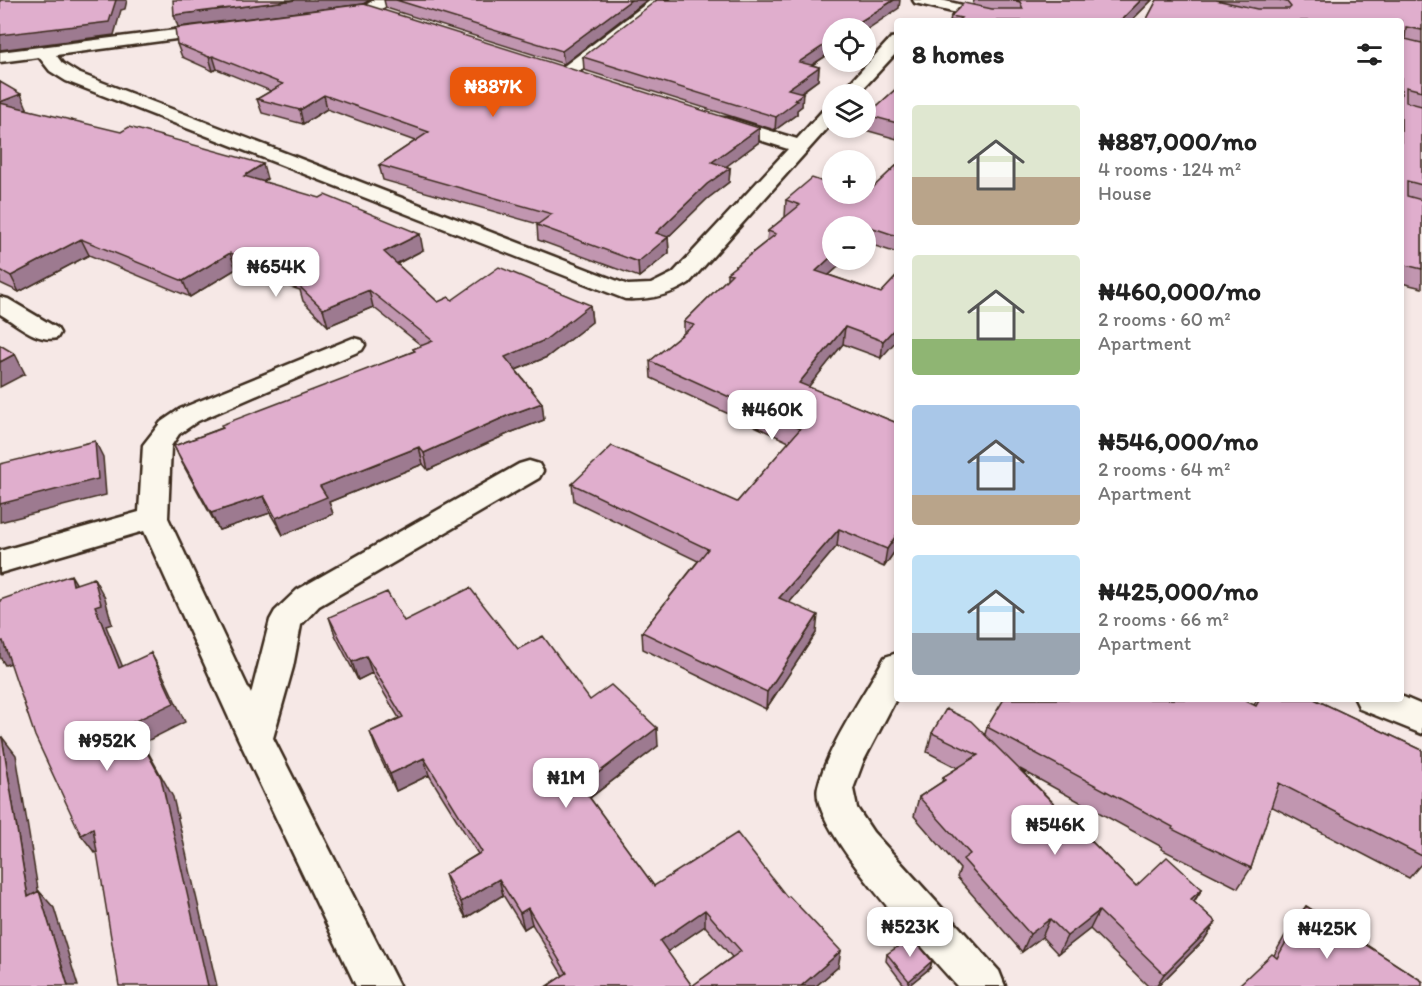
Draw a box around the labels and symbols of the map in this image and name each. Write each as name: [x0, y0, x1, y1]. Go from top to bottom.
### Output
pin: ₦887K: [451, 67, 535, 118]
pin: ₦654K: [234, 247, 318, 298]
pin: ₦460K: [730, 390, 814, 441]
pin: ₦952K: [65, 721, 149, 772]
pin: ₦1M: [537, 758, 595, 809]
pin: ₦546K: [1013, 805, 1097, 856]
pin: ₦523K: [868, 907, 952, 958]
pin: ₦425K: [1285, 909, 1369, 960]

